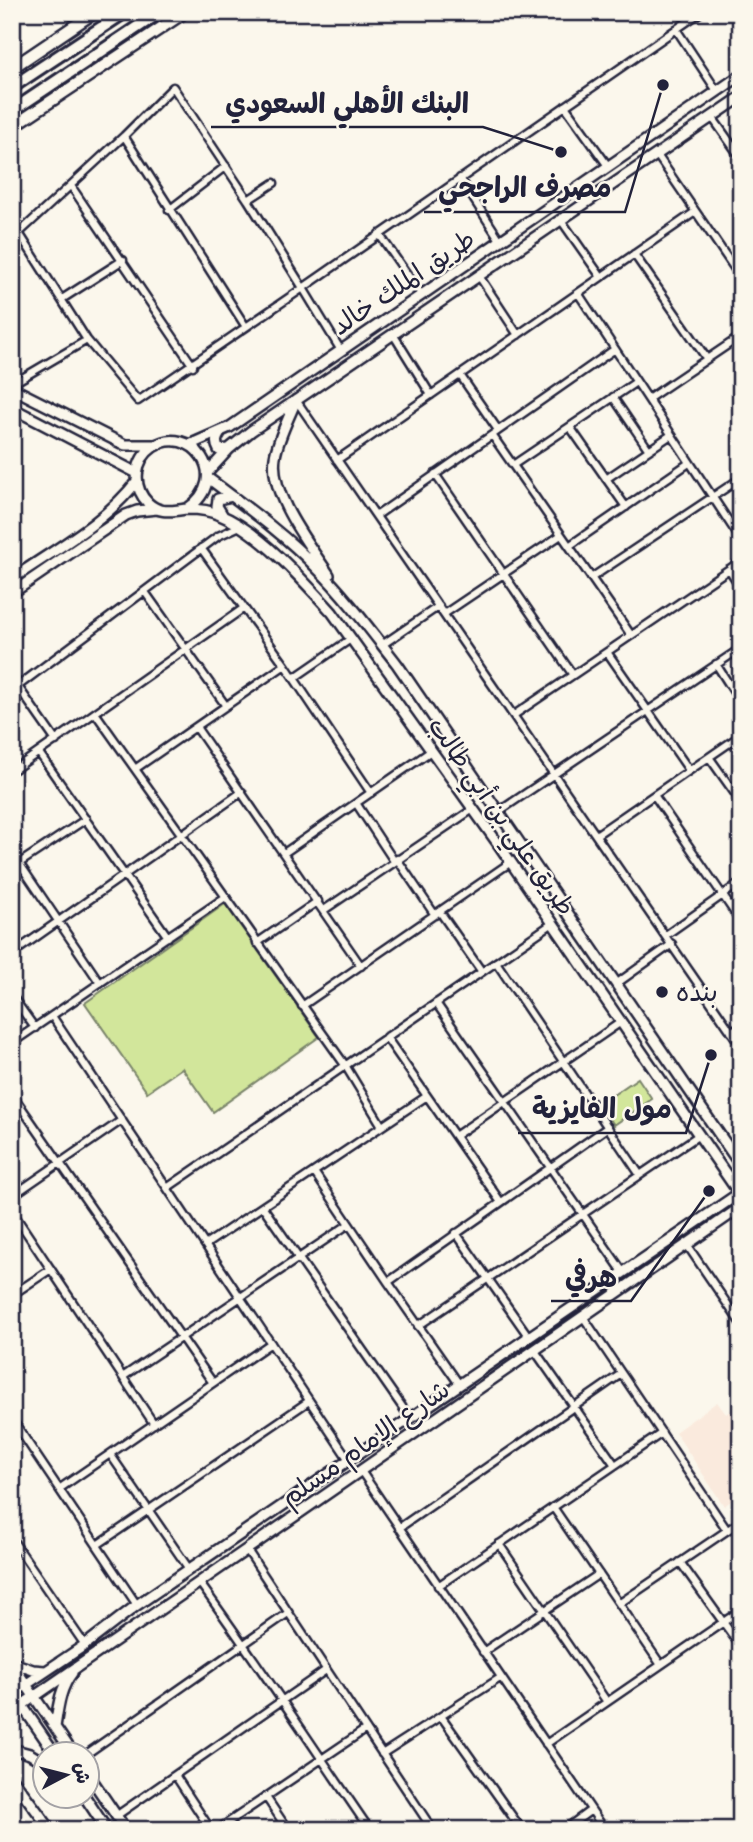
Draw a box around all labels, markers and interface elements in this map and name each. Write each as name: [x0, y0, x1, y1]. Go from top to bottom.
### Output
callout: البنك الأهلي السعودي: [211, 78, 483, 127]
text: البنك الأهلي السعودي: [225, 85, 469, 129]
callout: مصرف الراجحي: [424, 163, 625, 212]
text: مصرف الراجحي: [438, 171, 612, 213]
street label: طريق الملك خالد: [326, 223, 482, 344]
street label: طريق علي بن أبي طالب: [416, 711, 582, 926]
place label: بنده: [676, 977, 718, 1011]
marker: بنده: [654, 984, 670, 1000]
callout: مول الفايزية: [518, 1084, 686, 1133]
text: مول الفايزية: [532, 1092, 672, 1129]
callout: هرفي: [551, 1252, 631, 1301]
text: هرفي: [565, 1258, 617, 1298]
street label: شارع الإمام مسلم: [275, 1374, 458, 1516]
north arrow: [32, 1741, 102, 1811]
text: ش: [68, 1761, 95, 1785]

